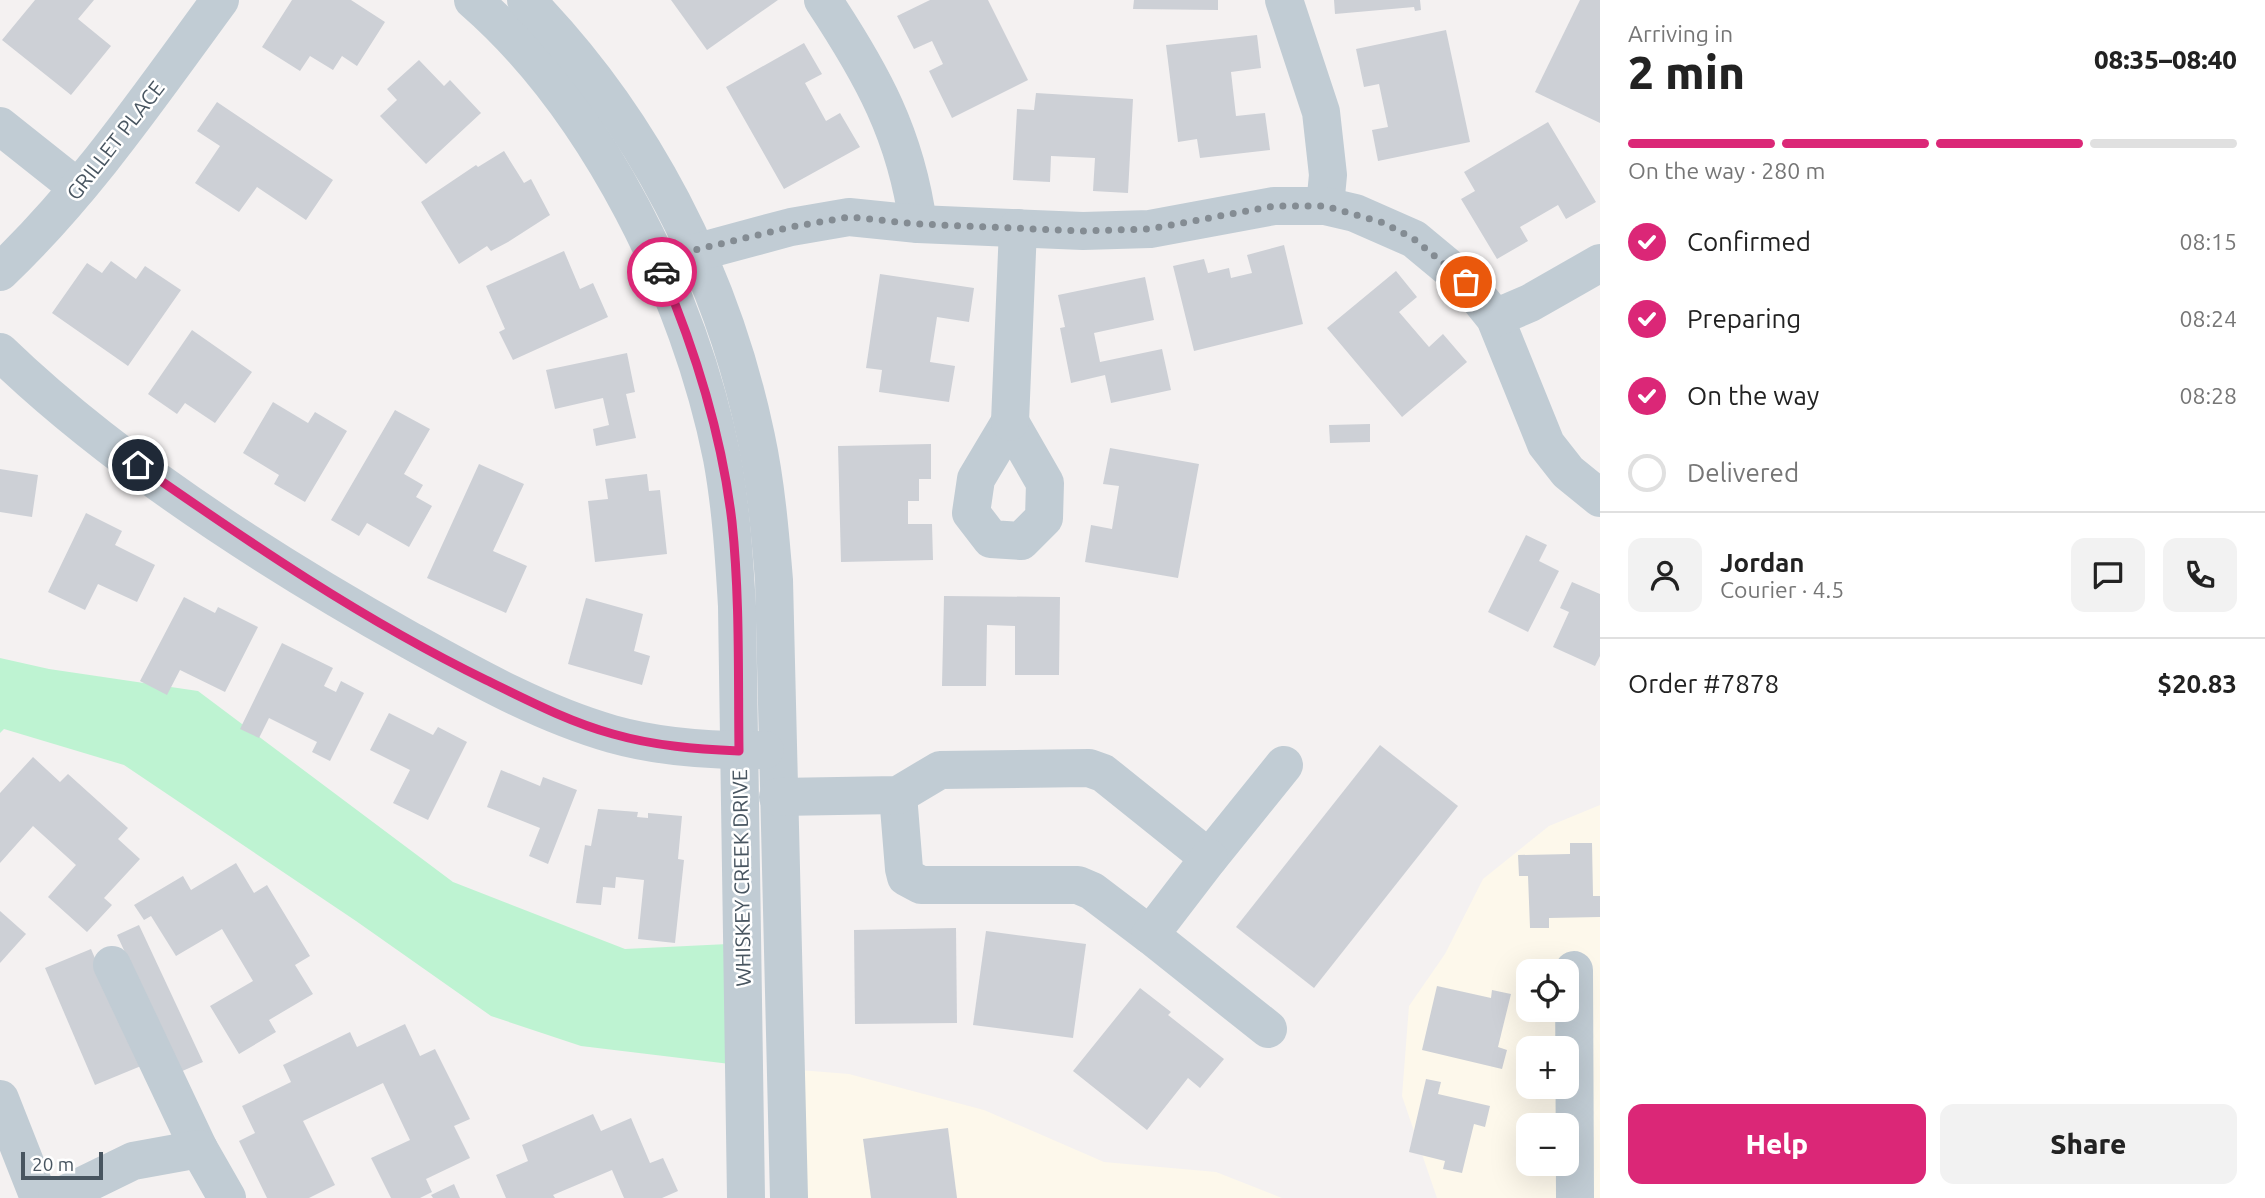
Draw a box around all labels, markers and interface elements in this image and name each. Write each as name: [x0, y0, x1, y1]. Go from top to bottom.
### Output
text: Arriving in: [1628, 21, 1733, 46]
text: 08:35–08:40: [2094, 45, 2237, 74]
text: 2 min: [1628, 46, 1745, 98]
street label: GRILLET PLACE: [61, 76, 169, 204]
text: On the way · 280 m: [1628, 158, 1825, 183]
icon: check: [1628, 223, 1666, 261]
text: Confirmed: [1687, 227, 1811, 256]
text: 08:15: [2179, 229, 2237, 254]
courier: [627, 237, 697, 307]
pin: [1436, 252, 1496, 312]
icon: car: [643, 253, 681, 291]
icon: bag: [1447, 263, 1485, 301]
icon: check: [1628, 300, 1666, 338]
text: Preparing: [1687, 304, 1801, 333]
text: 08:24: [2179, 306, 2237, 331]
icon: check: [1628, 377, 1666, 415]
text: On the way: [1687, 381, 1819, 410]
text: 08:28: [2179, 383, 2237, 408]
pin: [108, 435, 168, 495]
icon: home: [119, 446, 157, 484]
text: Delivered: [1687, 458, 1799, 487]
button: person: [1628, 538, 1702, 612]
button: chat: [2071, 538, 2145, 612]
button: phone: [2163, 538, 2237, 612]
text: Jordan: [1720, 548, 1805, 577]
text: Courier · 4.5: [1720, 577, 1844, 602]
text: Order #7878: [1628, 669, 1779, 698]
text: $20.83: [2157, 669, 2237, 698]
street label: WHISKEY CREEK DRIVE: [727, 769, 755, 987]
map controls: [1516, 959, 1579, 1176]
button: locate: [1516, 959, 1579, 1022]
button: +: [1516, 1036, 1579, 1099]
button: Help: [1628, 1104, 1926, 1184]
button: Share: [1940, 1104, 2237, 1184]
button: −: [1516, 1113, 1579, 1176]
scale bar: [21, 1149, 103, 1181]
text: 20 m: [32, 1153, 74, 1175]

